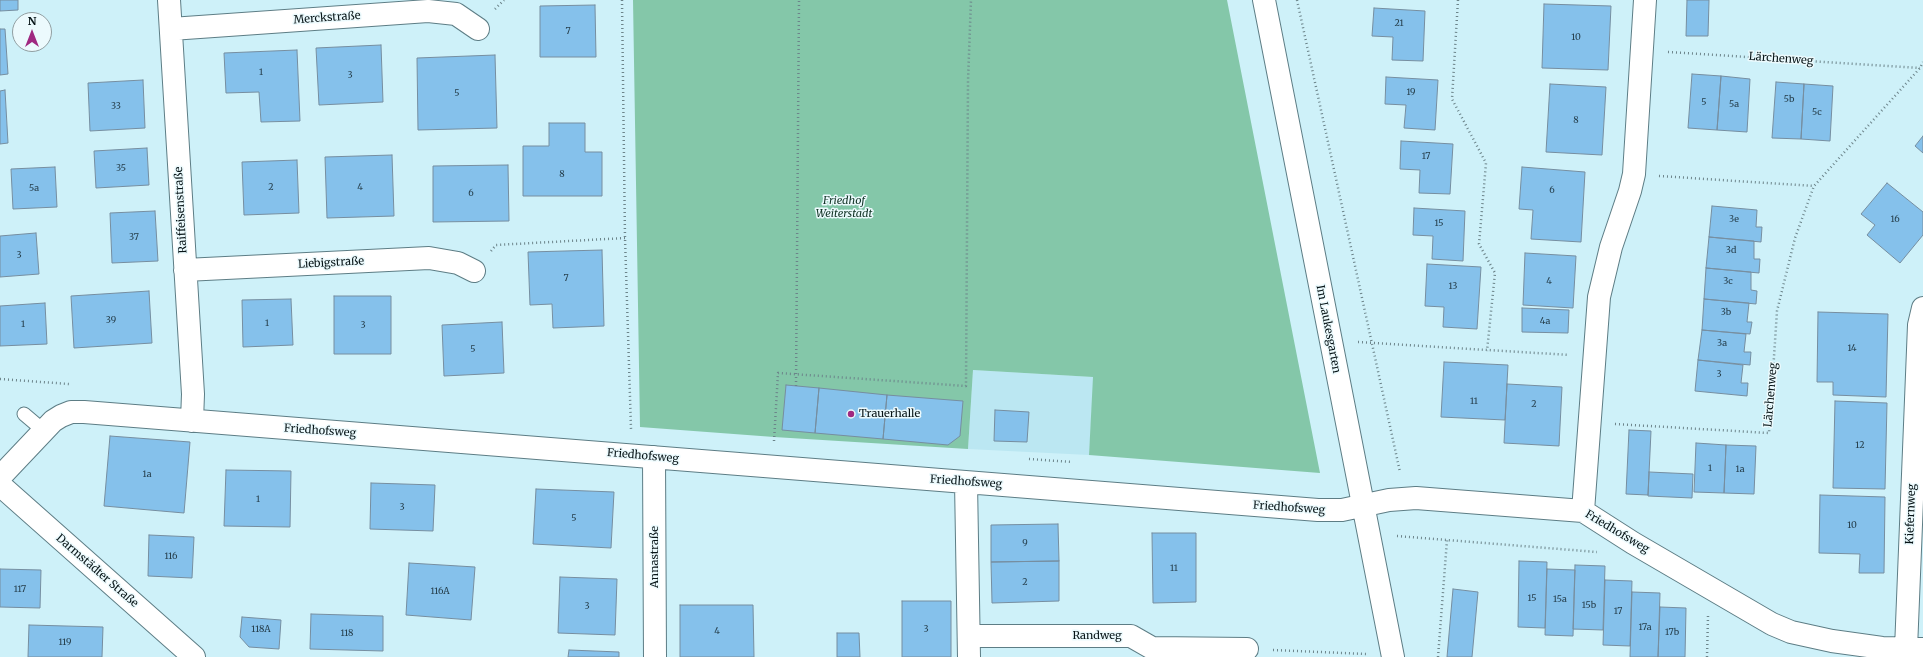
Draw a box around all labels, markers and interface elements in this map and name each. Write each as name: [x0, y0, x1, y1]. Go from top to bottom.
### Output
street label: Merckstraße: [293, 9, 361, 27]
north arrow: [12, 12, 52, 52]
text: N: [28, 14, 36, 28]
house number: 21: [1394, 18, 1404, 28]
house number: 7: [565, 26, 571, 36]
house number: 10: [1571, 32, 1581, 42]
street label: Lärchenweg: [1748, 50, 1814, 68]
house number: 1: [259, 67, 263, 77]
house number: 3: [347, 70, 353, 80]
house number: 19: [1406, 87, 1416, 97]
house number: 5: [454, 88, 460, 98]
house number: 5b: [1784, 94, 1794, 104]
house number: 5: [1701, 97, 1707, 107]
house number: 5a: [1729, 99, 1739, 109]
house number: 33: [111, 101, 121, 111]
house number: 5c: [1812, 107, 1822, 117]
house number: 8: [1573, 115, 1579, 125]
house number: 17: [1422, 151, 1430, 161]
house number: 35: [116, 163, 126, 173]
street label: Raiffeisenstraße: [172, 166, 190, 254]
house number: 8: [559, 169, 565, 179]
house number: 2: [268, 182, 274, 192]
house number: 4: [357, 182, 363, 192]
house number: 5a: [29, 183, 39, 193]
house number: 6: [1549, 185, 1555, 195]
house number: 6: [468, 188, 474, 198]
park label: Friedhof Weiterstadt: [816, 194, 872, 220]
house number: 3e: [1729, 214, 1739, 224]
house number: 16: [1890, 214, 1900, 224]
house number: 15: [1434, 218, 1444, 228]
house number: 37: [129, 232, 139, 242]
house number: 3d: [1726, 245, 1736, 255]
house number: 3: [16, 250, 22, 260]
street label: Liebigstraße: [298, 255, 364, 271]
house number: 7: [563, 273, 569, 283]
house number: 4: [1546, 276, 1552, 286]
house number: 3c: [1723, 276, 1733, 286]
house number: 13: [1449, 281, 1457, 291]
street label: Im Laukesgarten: [1313, 284, 1343, 374]
house number: 3b: [1721, 307, 1731, 317]
house number: 39: [106, 315, 116, 325]
house number: 4a: [1540, 316, 1550, 326]
house number: 1: [265, 318, 269, 328]
house number: 1: [21, 319, 25, 329]
house number: 3: [360, 320, 366, 330]
house number: 3a: [1717, 338, 1727, 348]
house number: 14: [1847, 343, 1857, 353]
house number: 5: [470, 344, 476, 354]
street label: Lärchenweg: [1762, 362, 1780, 428]
house number: 3: [1716, 369, 1722, 379]
house number: 11: [1470, 396, 1478, 406]
house number: 2: [1531, 399, 1537, 409]
place label: Trauerhalle: [859, 407, 920, 421]
marker: Trauerhalle: [846, 409, 856, 419]
street label: Friedhofsweg: [284, 422, 356, 440]
house number: 12: [1855, 440, 1865, 450]
street label: Friedhofsweg: [606, 446, 680, 466]
house number: 1: [1708, 463, 1712, 473]
house number: 1a: [1736, 464, 1744, 474]
house number: 1a: [143, 469, 151, 479]
street label: Friedhofsweg: [930, 473, 1002, 491]
street label: Kiefernweg: [1903, 483, 1919, 545]
house number: 1: [256, 494, 260, 504]
street label: Friedhofsweg: [1253, 499, 1325, 517]
house number: 3: [399, 502, 405, 512]
street label: Friedhofsweg: [1583, 508, 1651, 556]
house number: 5: [571, 513, 577, 523]
house number: 10: [1847, 520, 1857, 530]
street label: Annastraße: [648, 526, 662, 588]
street label: Darmstädter Straße: [53, 532, 141, 610]
house number: 9: [1022, 538, 1028, 548]
house number: 116: [165, 551, 177, 561]
house number: 11: [1170, 563, 1178, 573]
house number: 2: [1022, 577, 1028, 587]
house number: 117: [14, 584, 26, 594]
house number: 116A: [430, 586, 450, 596]
house number: 15: [1527, 593, 1537, 603]
house number: 15a: [1553, 594, 1567, 604]
house number: 15b: [1582, 600, 1596, 610]
house number: 3: [584, 601, 590, 611]
house number: 17: [1614, 606, 1622, 616]
house number: 17a: [1638, 622, 1652, 632]
house number: 118A: [251, 624, 271, 634]
house number: 3: [923, 624, 929, 634]
house number: 4: [714, 626, 720, 636]
house number: 17b: [1665, 627, 1679, 637]
house number: 118: [341, 628, 353, 638]
street label: Randweg: [1072, 629, 1122, 643]
house number: 119: [59, 637, 71, 647]

